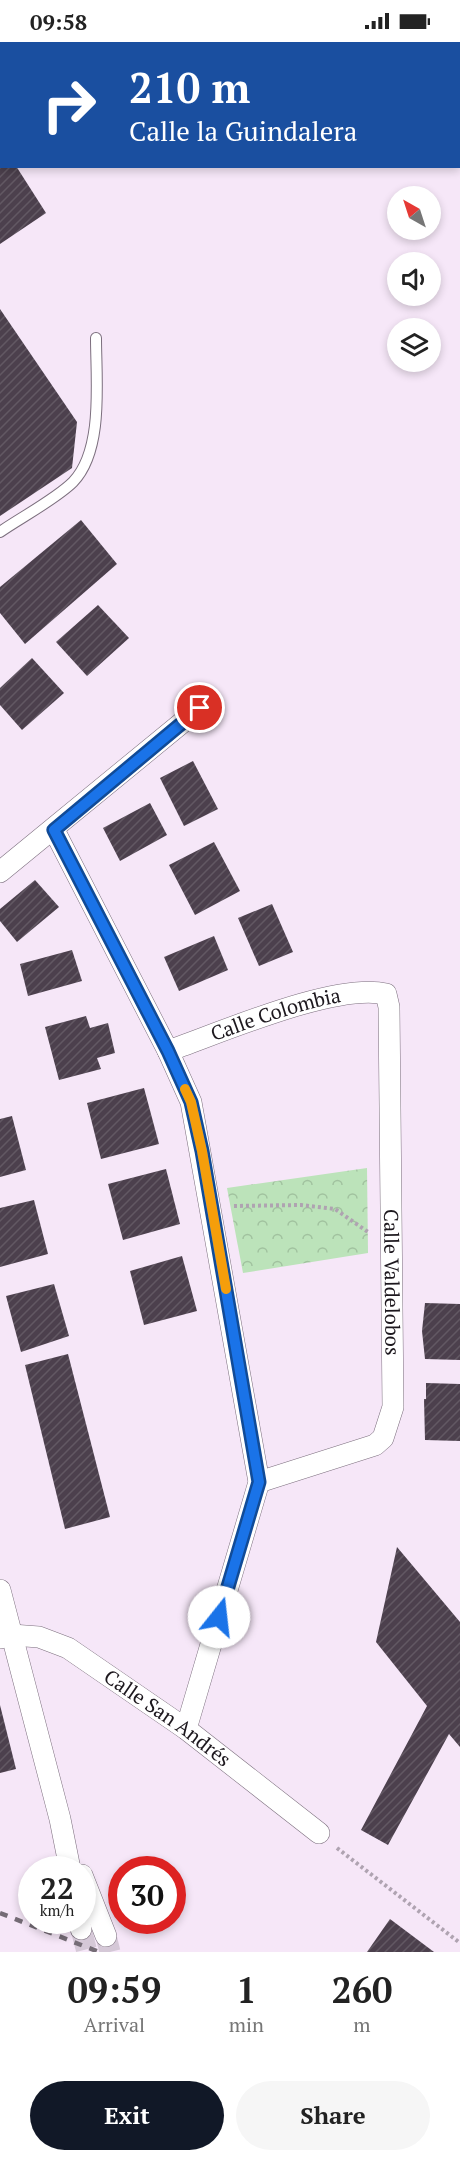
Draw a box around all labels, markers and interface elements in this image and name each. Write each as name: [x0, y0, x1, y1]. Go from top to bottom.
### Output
text: 09:58: [30, 7, 87, 36]
text: 210 m: [129, 59, 250, 115]
icon: right: [30, 66, 108, 144]
text: Calle la Guindalera: [129, 113, 357, 149]
north arrow: [387, 186, 441, 240]
map controls: [387, 186, 441, 372]
button: sound: [387, 252, 441, 306]
button: layers: [387, 318, 441, 372]
pin: [174, 682, 225, 733]
icon: arrive: [183, 691, 216, 724]
street label: Calle Colombia: [207, 981, 343, 1047]
street label: Calle Valdelobos: [378, 1209, 406, 1356]
position arrow: [187, 1585, 251, 1649]
street label: Calle San Andrés: [99, 1663, 237, 1772]
speed limit sign: 30: [108, 1856, 186, 1934]
text: 22: [40, 1868, 74, 1908]
text: km/h: [40, 1900, 74, 1920]
text: 09:59: [68, 1966, 161, 2013]
text: 1: [236, 1966, 257, 2013]
text: 260: [331, 1966, 392, 2013]
text: Arrival: [84, 2011, 145, 2038]
text: min: [229, 2011, 264, 2038]
text: m: [353, 2011, 371, 2038]
button: Exit: [30, 2081, 224, 2150]
button: Share: [236, 2081, 430, 2150]

